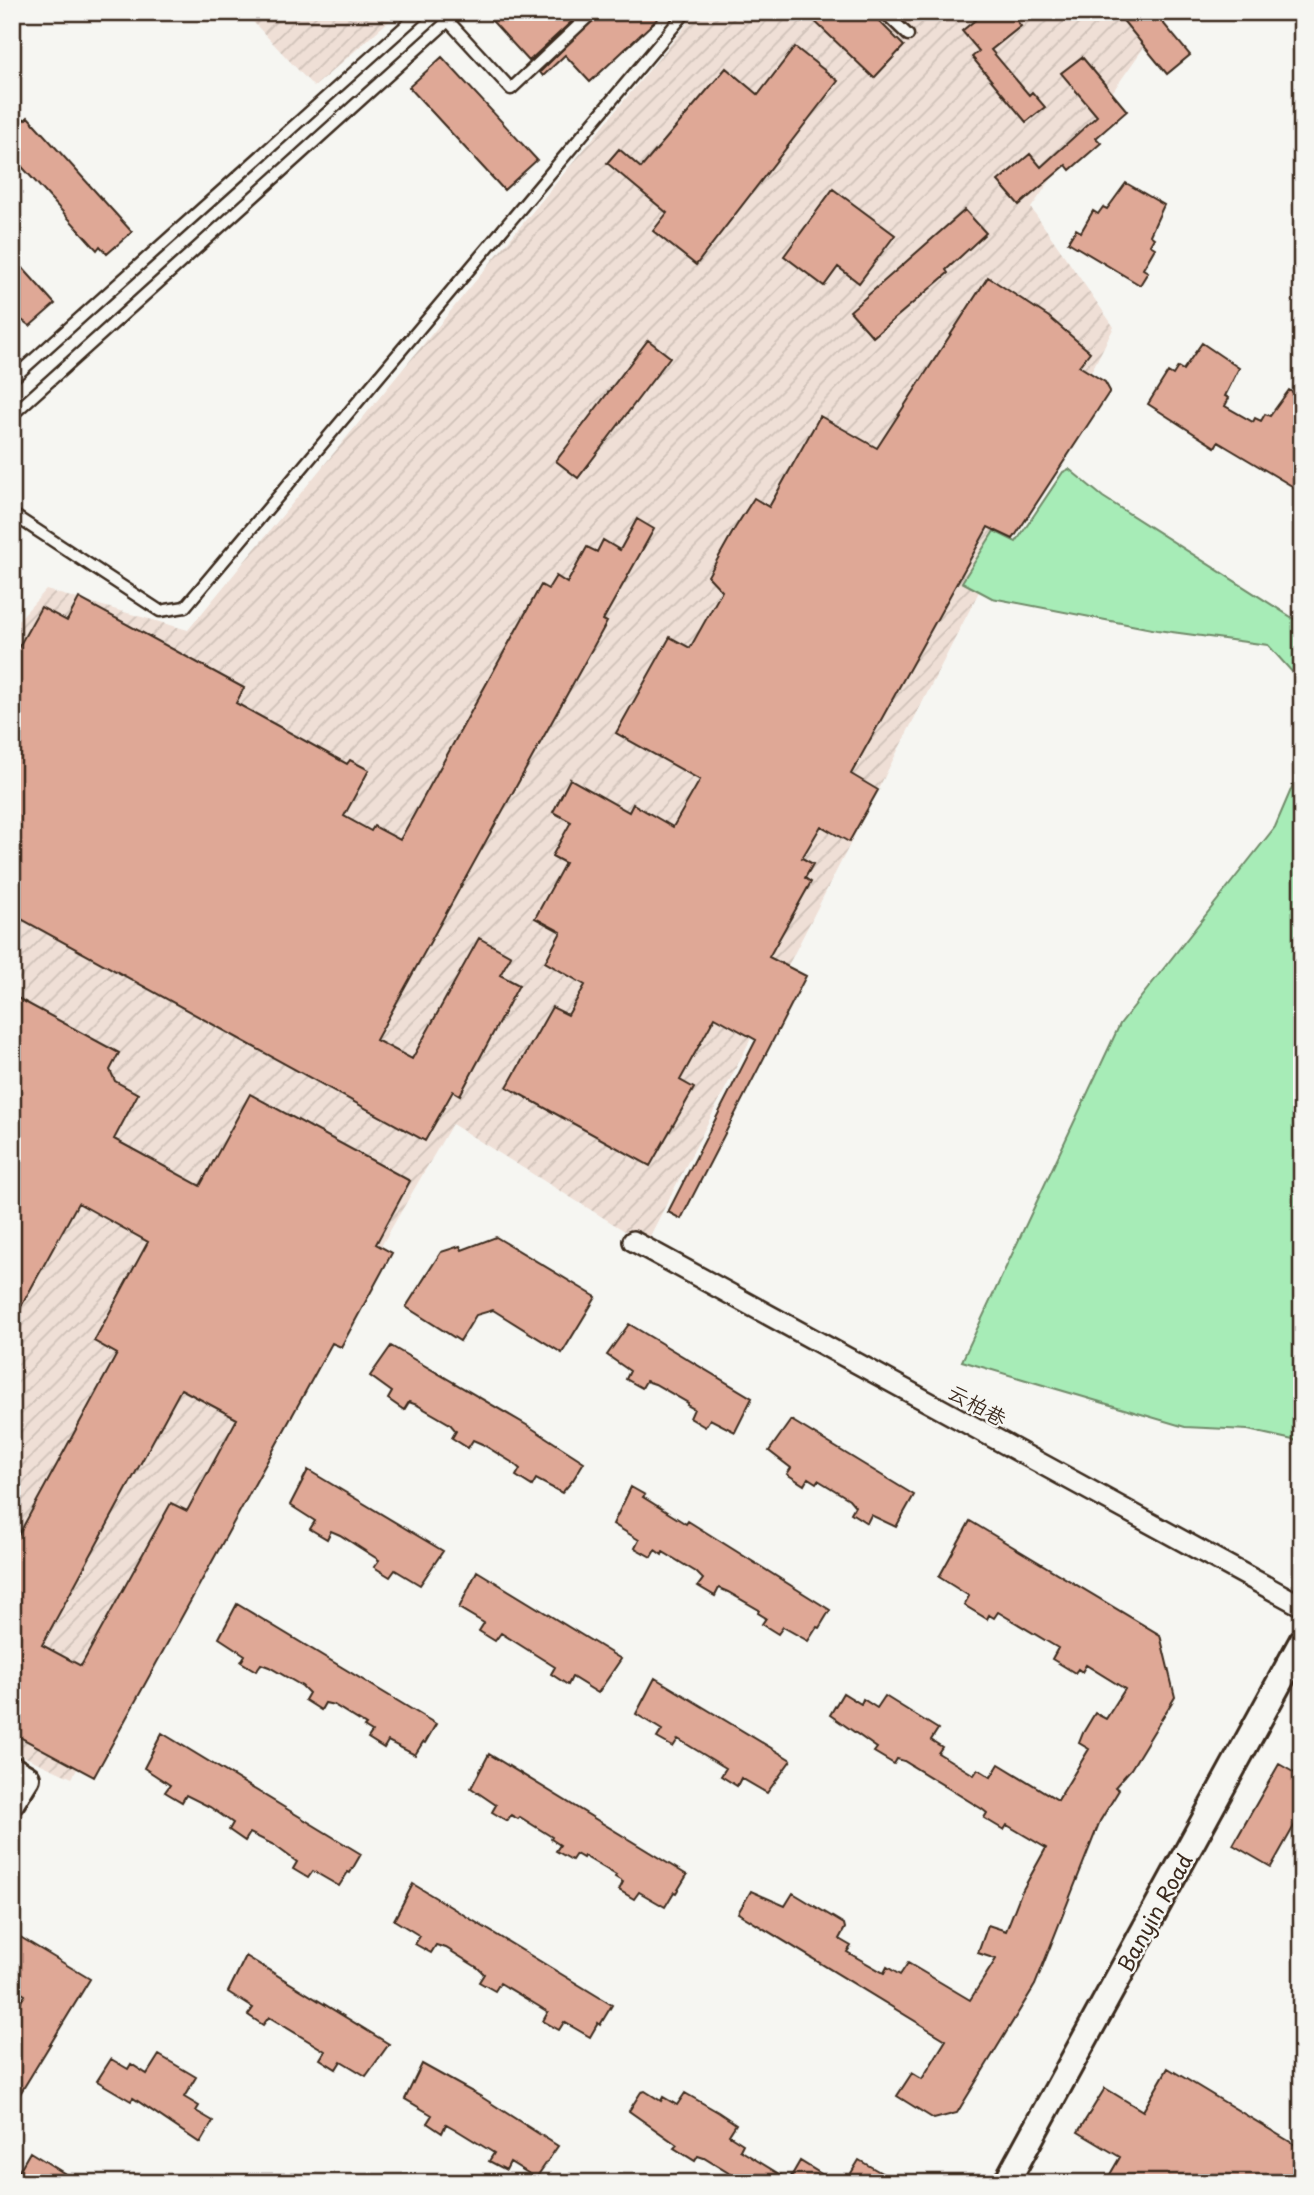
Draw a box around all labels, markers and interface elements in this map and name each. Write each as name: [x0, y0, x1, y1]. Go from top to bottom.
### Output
street label: 云柏巷: [943, 1375, 1013, 1433]
street label: Banyin Road: [1108, 1847, 1200, 1977]

